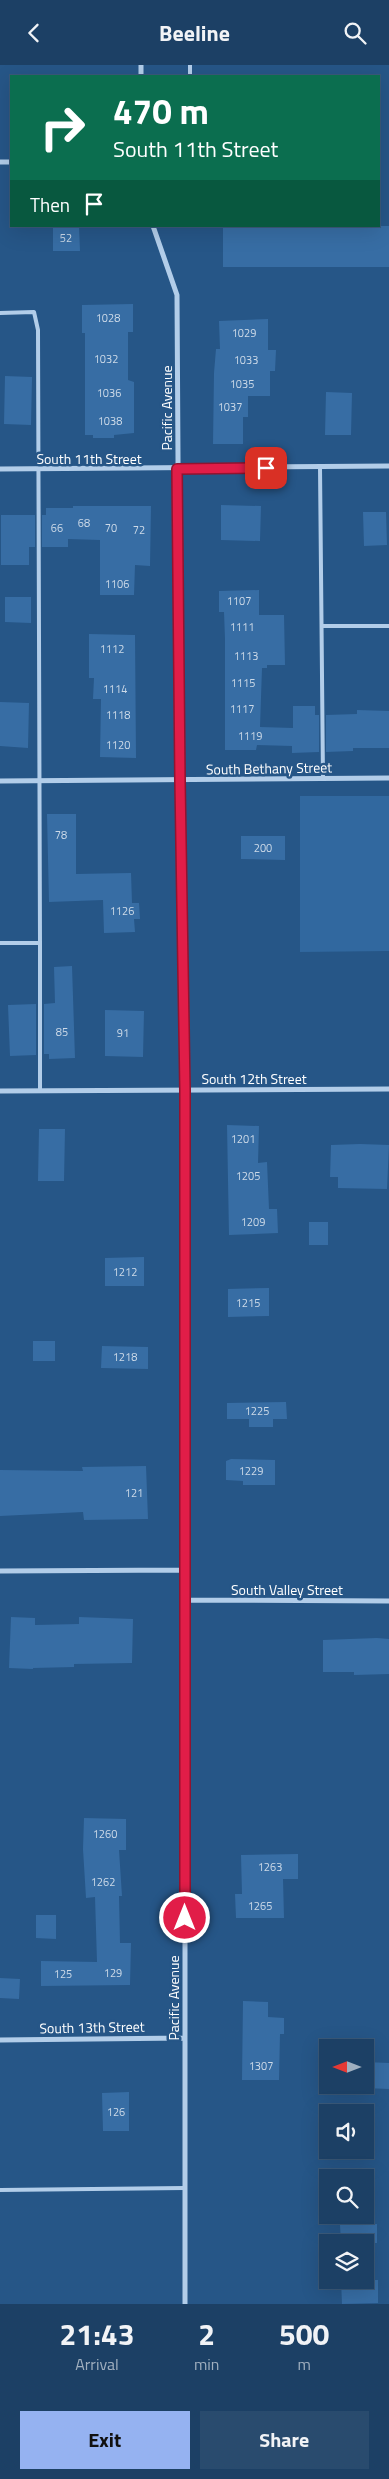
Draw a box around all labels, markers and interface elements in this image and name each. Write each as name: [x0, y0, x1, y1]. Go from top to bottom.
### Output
text: Beeline: [159, 16, 230, 50]
icon: back: [20, 19, 48, 47]
icon: search: [341, 19, 369, 47]
text: 470 m: [113, 84, 209, 138]
icon: right: [30, 95, 95, 160]
text: South 11th Street: [113, 132, 278, 166]
text: Then: [30, 190, 70, 219]
icon: arrive: [80, 190, 108, 218]
house number: 52: [60, 230, 72, 246]
house number: 1028: [96, 310, 120, 326]
house number: 1029: [232, 325, 256, 341]
house number: 1032: [94, 351, 118, 367]
house number: 1033: [234, 352, 258, 368]
street label: Pacific Avenue: [156, 365, 177, 451]
house number: 1035: [230, 376, 254, 392]
house number: 1036: [97, 385, 121, 401]
house number: 1037: [218, 399, 242, 415]
house number: 1038: [98, 413, 122, 429]
pin: [245, 447, 287, 489]
street label: South 11th Street: [36, 448, 142, 469]
icon: arrive: [252, 454, 280, 482]
house number: 68: [78, 515, 90, 531]
house number: 66: [51, 520, 63, 536]
house number: 70: [105, 520, 117, 536]
house number: 72: [133, 522, 145, 538]
house number: 1106: [105, 576, 129, 592]
house number: 1107: [227, 593, 251, 609]
house number: 1111: [230, 619, 254, 635]
house number: 1112: [100, 641, 124, 657]
house number: 1113: [234, 648, 258, 664]
house number: 1115: [231, 675, 255, 691]
house number: 1114: [103, 681, 127, 697]
house number: 1117: [230, 701, 254, 717]
house number: 1118: [106, 707, 130, 723]
house number: 1119: [238, 728, 262, 744]
house number: 1120: [106, 737, 130, 753]
street label: South Bethany Street: [206, 756, 332, 780]
house number: 78: [55, 827, 67, 843]
house number: 200: [254, 840, 272, 856]
house number: 1126: [110, 903, 134, 919]
house number: 85: [56, 1024, 68, 1040]
house number: 91: [117, 1025, 129, 1041]
street label: South 12th Street: [201, 1068, 307, 1089]
house number: 1201: [231, 1131, 255, 1147]
house number: 1205: [236, 1168, 260, 1184]
house number: 1209: [241, 1214, 265, 1230]
house number: 1212: [113, 1264, 137, 1280]
house number: 1215: [236, 1295, 260, 1311]
house number: 1218: [113, 1349, 137, 1365]
house number: 1225: [245, 1403, 269, 1419]
house number: 1229: [239, 1463, 263, 1479]
house number: 121: [125, 1485, 143, 1501]
street label: South Valley Street: [231, 1579, 343, 1600]
house number: 1260: [93, 1826, 117, 1842]
house number: 1263: [258, 1859, 282, 1875]
house number: 1262: [91, 1874, 115, 1890]
position arrow: [158, 1891, 210, 1943]
house number: 1265: [248, 1898, 272, 1914]
street label: Pacific Avenue: [163, 1955, 184, 2041]
house number: 129: [104, 1965, 122, 1981]
house number: 125: [54, 1966, 72, 1982]
street label: South 13th Street: [39, 2016, 145, 2038]
north arrow: [319, 2039, 374, 2094]
map controls: [319, 2039, 374, 2289]
house number: 1307: [249, 2058, 273, 2074]
house number: 126: [107, 2104, 125, 2120]
button: sound: [319, 2104, 374, 2159]
button: search: [319, 2169, 374, 2224]
button: layers: [319, 2234, 374, 2289]
text: 21:43: [60, 2311, 134, 2357]
text: 2: [198, 2311, 215, 2357]
text: 500: [279, 2311, 329, 2357]
text: Arrival: [75, 2352, 119, 2376]
text: min: [194, 2352, 219, 2376]
text: m: [298, 2352, 311, 2376]
button: Exit: [20, 2411, 190, 2469]
button: Share: [200, 2411, 369, 2469]

